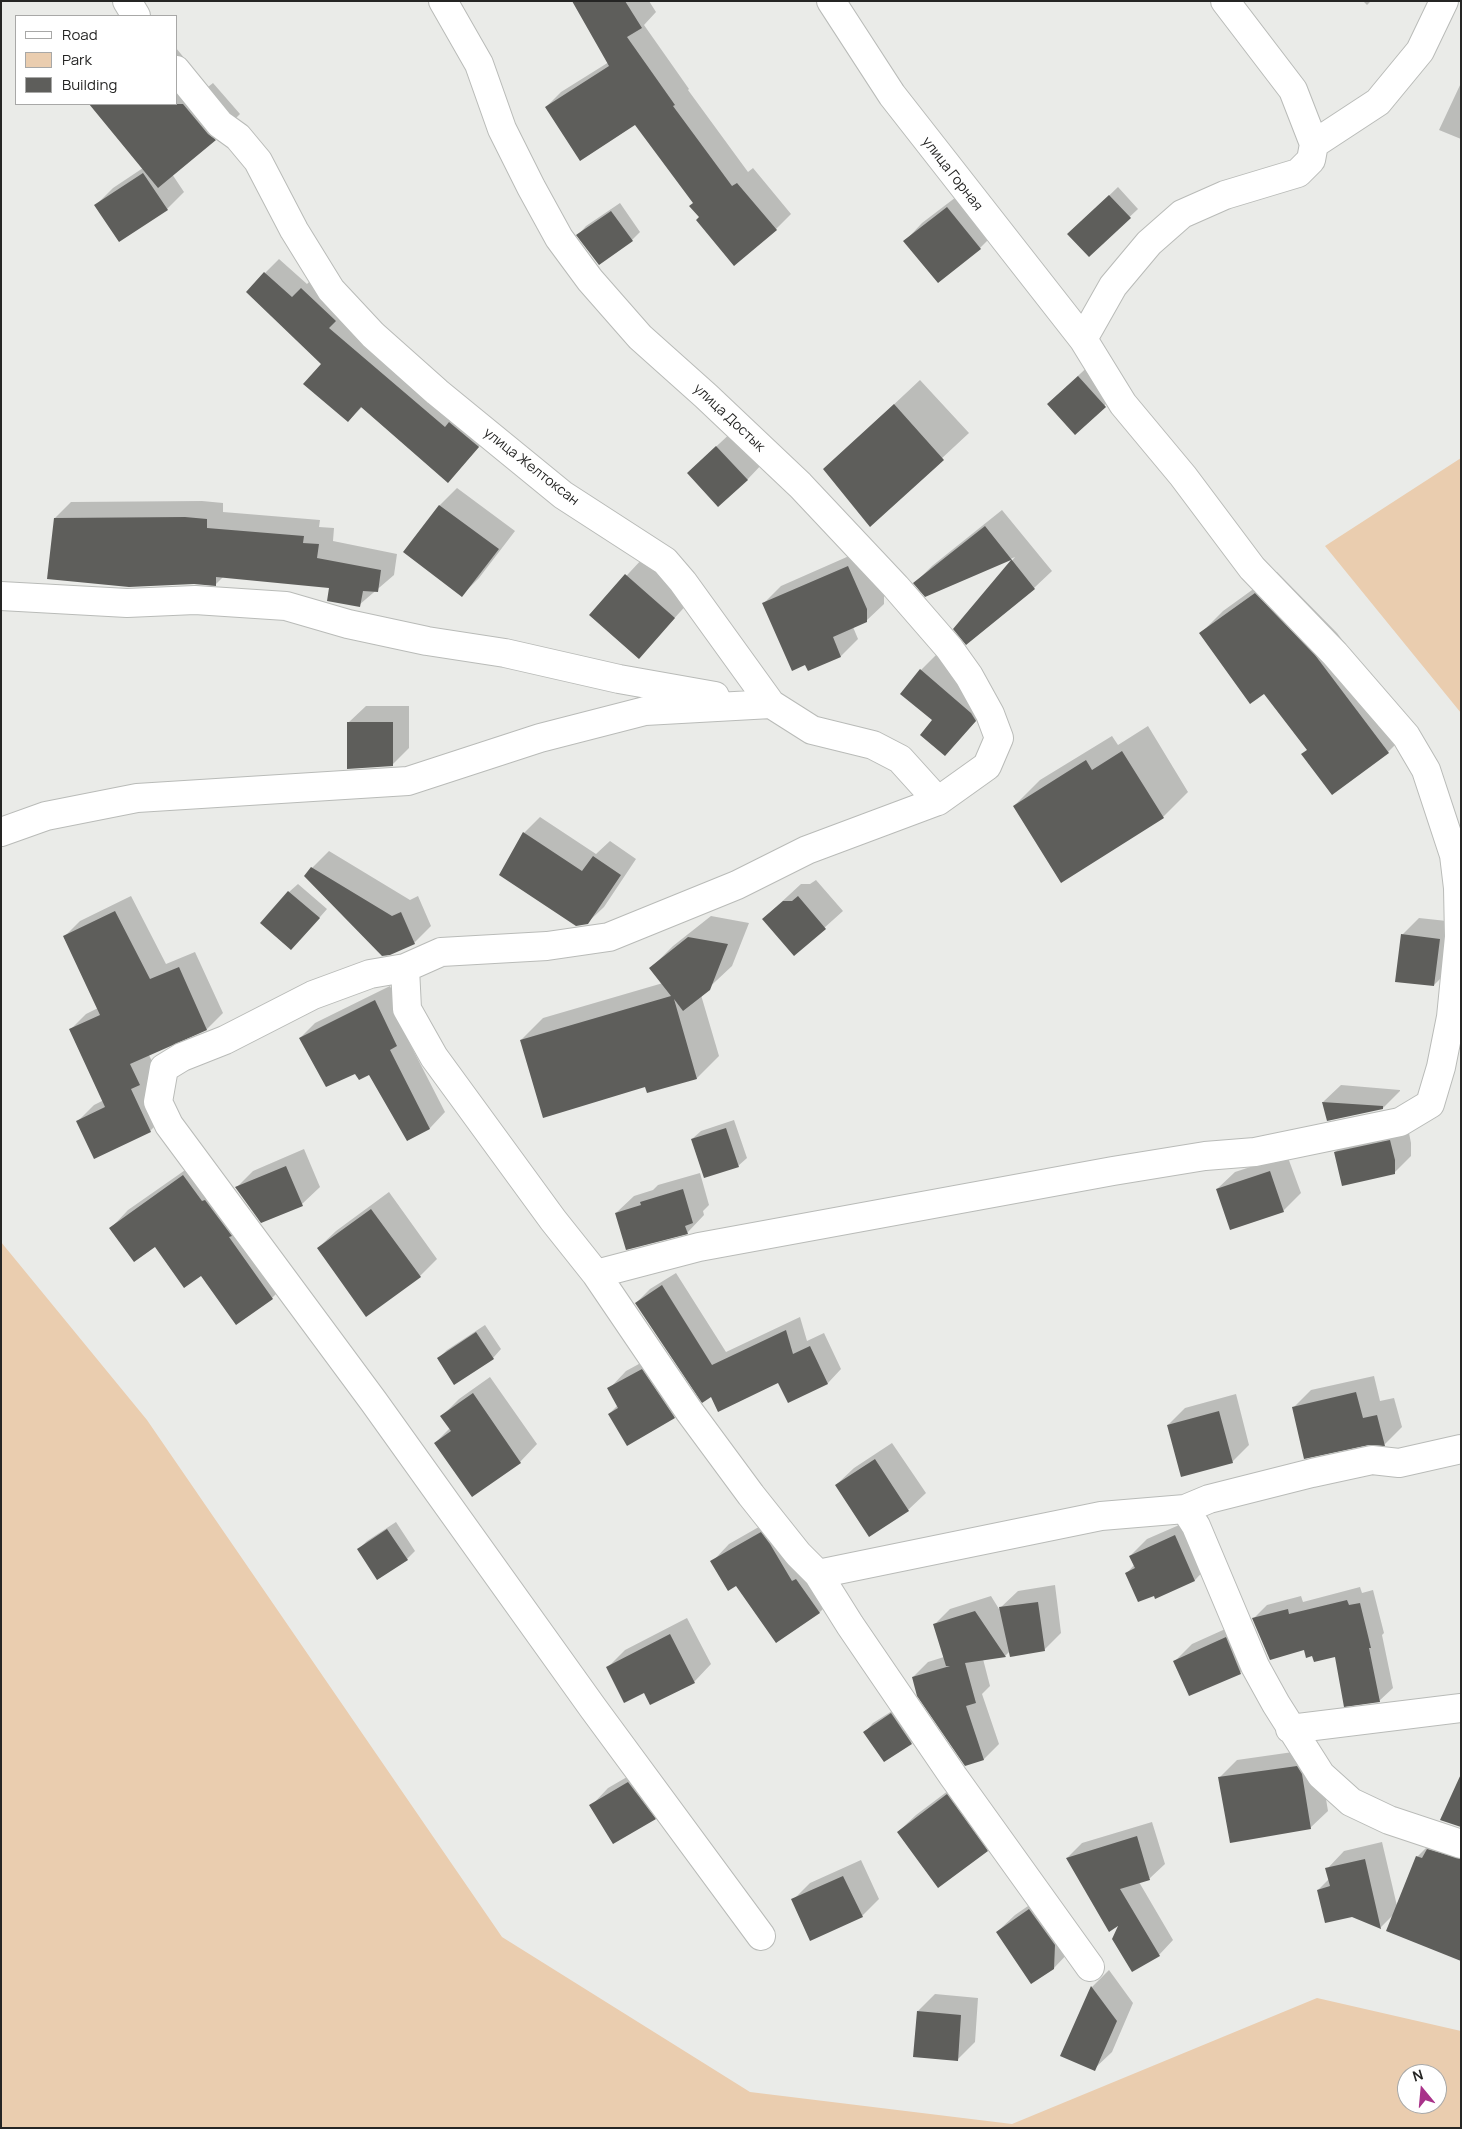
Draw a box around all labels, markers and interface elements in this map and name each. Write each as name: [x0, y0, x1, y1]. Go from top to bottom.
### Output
legend: [15, 15, 178, 105]
text: Road: [62, 24, 98, 45]
text: Park: [62, 49, 92, 70]
text: Building: [62, 74, 117, 95]
street label: улица Горная: [918, 134, 986, 214]
street label: улица Достык: [690, 381, 768, 455]
street label: улица Желтоксан: [480, 425, 582, 509]
north arrow: [1397, 2064, 1447, 2114]
text: N: [1410, 2065, 1425, 2086]

